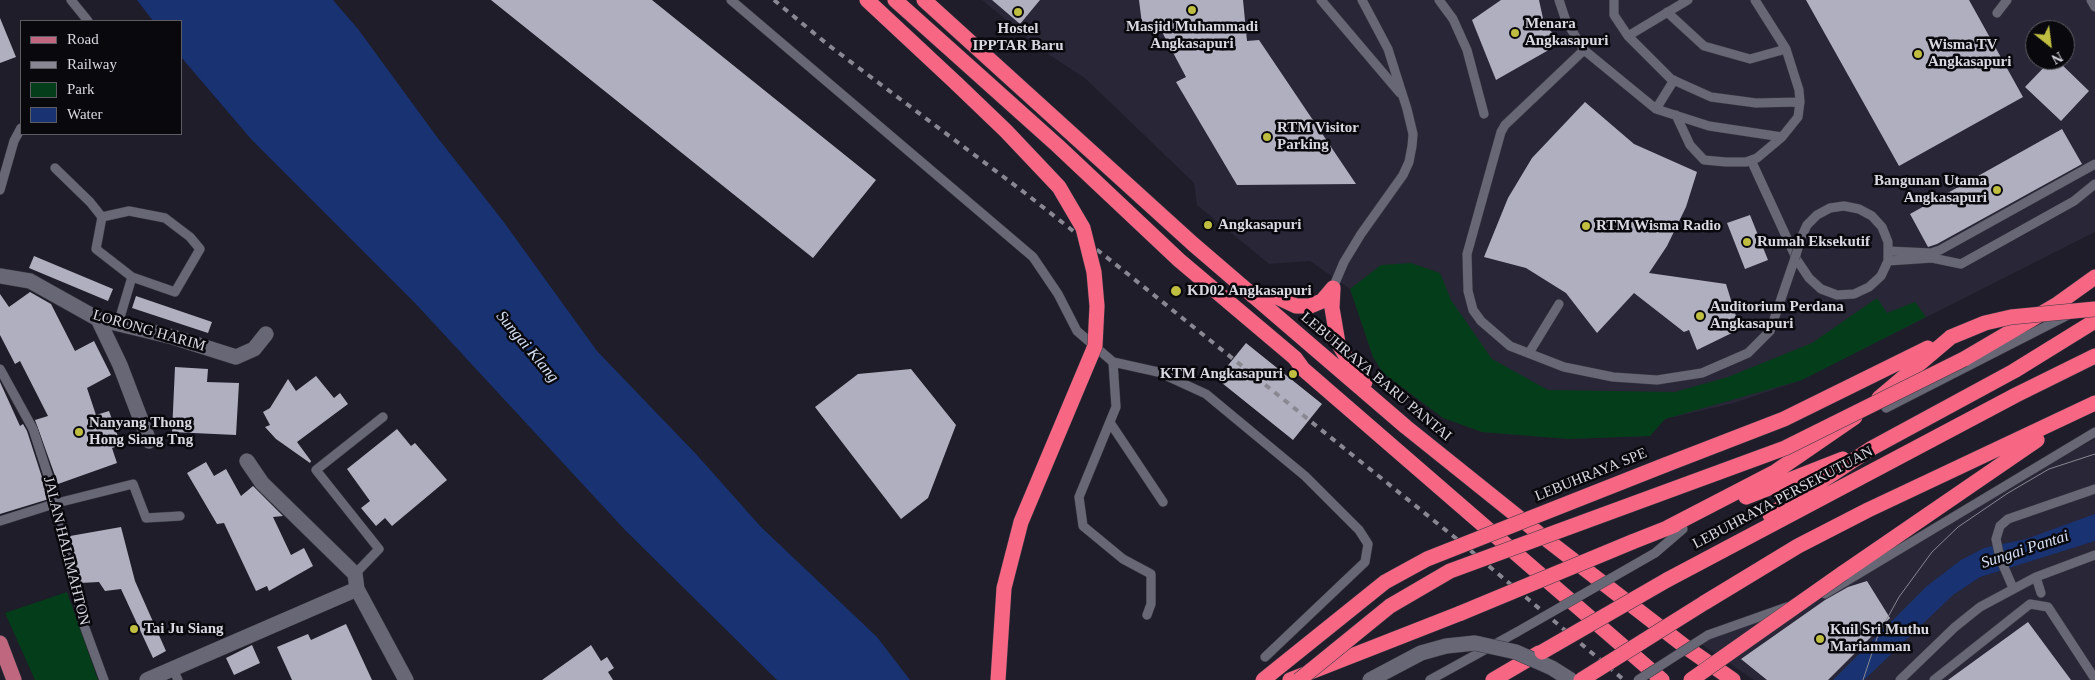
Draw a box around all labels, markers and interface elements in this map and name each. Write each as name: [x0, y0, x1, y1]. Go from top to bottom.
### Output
marker: Masjid Muhammadi Angkasapuri: [1186, 4, 1198, 16]
marker: Hostel IPPTAR Baru: [1012, 6, 1024, 18]
place label: Menara Angkasapuri: [1525, 15, 1608, 50]
place label: Masjid Muhammadi Angkasapuri: [1126, 18, 1258, 53]
legend: [20, 20, 182, 135]
place label: Hostel IPPTAR Baru: [973, 20, 1063, 55]
north arrow: [2025, 20, 2075, 70]
marker: Menara Angkasapuri: [1509, 27, 1521, 39]
text: Road: [67, 31, 99, 47]
place label: Wisma TV Angkasapuri: [1928, 36, 2011, 71]
marker: Wisma TV Angkasapuri: [1912, 48, 1924, 60]
text: N: [2049, 49, 2065, 67]
text: Railway: [67, 56, 117, 72]
text: Park: [67, 81, 95, 97]
text: Water: [67, 106, 102, 122]
place label: RTM Visitor Parking: [1277, 119, 1359, 154]
marker: RTM Visitor Parking: [1261, 131, 1273, 143]
place label: Bangunan Utama Angkasapuri: [1874, 172, 1987, 207]
marker: Bangunan Utama Angkasapuri: [1991, 184, 2003, 196]
place label: Angkasapuri: [1218, 216, 1301, 234]
place label: RTM Wisma Radio: [1596, 217, 1721, 235]
marker: Angkasapuri: [1202, 219, 1214, 231]
marker: RTM Wisma Radio: [1580, 220, 1592, 232]
place label: Rumah Eksekutif: [1757, 233, 1870, 251]
marker: Rumah Eksekutif: [1741, 236, 1753, 248]
place label: KD02 Angkasapuri: [1187, 282, 1312, 300]
marker: KD02 Angkasapuri: [1169, 284, 1183, 298]
place label: Auditorium Perdana Angkasapuri: [1710, 298, 1844, 333]
street label: LORONG HARIM: [91, 306, 207, 356]
water label: Sungai Klang: [492, 307, 562, 387]
street label: LEBUHRAYA BARU PANTAI: [1297, 309, 1455, 445]
marker: Auditorium Perdana Angkasapuri: [1694, 310, 1706, 322]
place label: KTM Angkasapuri: [1160, 365, 1283, 383]
marker: KTM Angkasapuri: [1287, 368, 1299, 380]
place label: Nanyang Thong Hong Siang Tng: [89, 414, 193, 449]
marker: Nanyang Thong Hong Siang Tng: [73, 426, 85, 438]
street label: LEBUHRAYA PERSEKUTUAN: [1690, 443, 1876, 553]
street label: LEBUHRAYA SPE: [1532, 444, 1650, 506]
street label: JALAN HALIMAHTON: [39, 475, 93, 627]
water label: Sungai Pantai: [1979, 527, 2071, 573]
place label: Tai Ju Siang: [144, 620, 223, 638]
place label: Kuil Sri Muthu Mariamman: [1830, 621, 1929, 656]
marker: Tai Ju Siang: [128, 623, 140, 635]
marker: Kuil Sri Muthu Mariamman: [1814, 633, 1826, 645]

